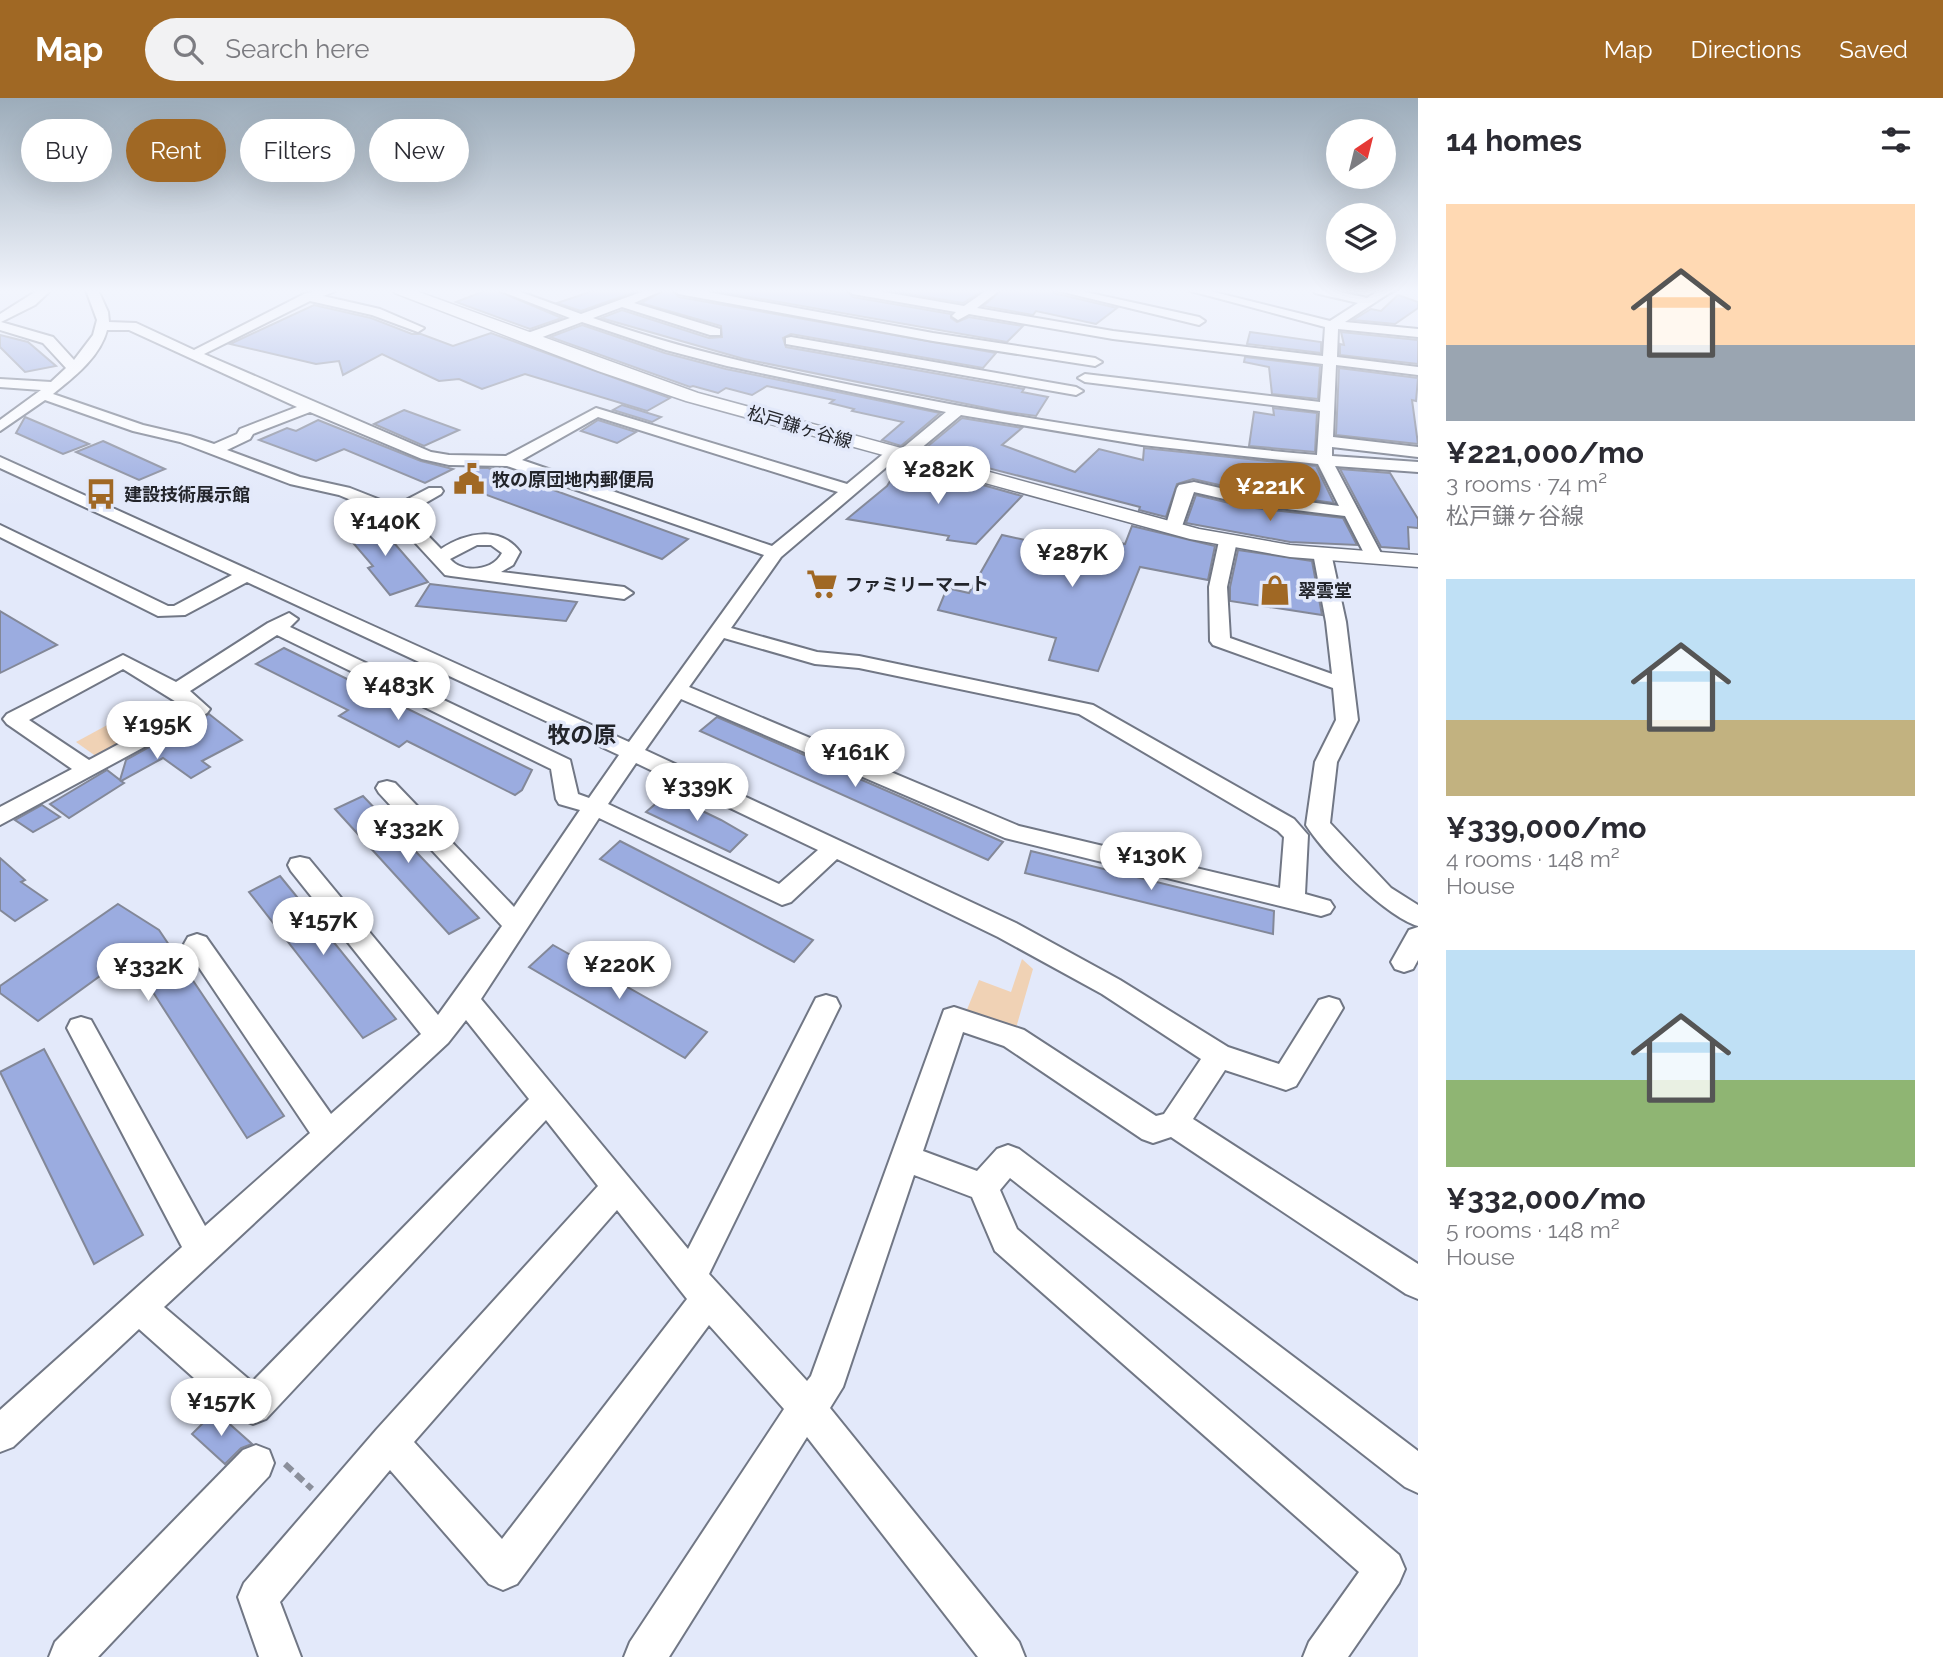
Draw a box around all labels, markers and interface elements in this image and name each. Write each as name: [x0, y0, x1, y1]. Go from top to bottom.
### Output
search box: [145, 18, 635, 81]
text: Map: [35, 30, 103, 69]
icon: search: [169, 30, 207, 68]
text: Search here: [225, 34, 370, 64]
text: Map: [1604, 35, 1653, 64]
text: Directions: [1691, 35, 1801, 64]
text: Saved: [1839, 35, 1908, 64]
chip: Buy: [21, 119, 112, 182]
chip: Rent: [126, 119, 226, 182]
chip: Filters: [240, 119, 355, 182]
chip: New: [369, 119, 469, 182]
north arrow: [1326, 119, 1396, 189]
map controls: [1326, 119, 1396, 273]
icon: filters: [1877, 121, 1915, 159]
text: 14 homes: [1446, 123, 1582, 158]
button: layers: [1326, 203, 1396, 273]
icon: home: [1618, 250, 1744, 376]
street label: 松戸鎌ヶ谷線: [745, 402, 855, 452]
text: ¥221,000/mo: [1446, 435, 1644, 470]
pin: ¥282K: [889, 446, 987, 506]
text: ¥282K: [902, 455, 974, 482]
public building icon: 牧の原団地内郵便局: [452, 462, 486, 496]
pin: ¥221K: [1221, 464, 1319, 523]
place label: 牧の原団地内郵便局: [492, 469, 654, 490]
text: 3 rooms · 74 m²: [1446, 470, 1607, 497]
text: ¥221K: [1235, 472, 1305, 499]
bus stop icon: 建設技術展示館: [84, 477, 118, 511]
place label: 建設技術展示館: [124, 484, 250, 505]
pin: ¥140K: [336, 498, 434, 558]
text: 松戸鎌ヶ谷線: [1446, 502, 1584, 529]
text: ¥140K: [350, 507, 420, 534]
pin: ¥287K: [1023, 530, 1121, 589]
text: ¥287K: [1036, 538, 1108, 565]
supermarket icon: ファミリーマート: [805, 567, 839, 601]
shop icon: 翠雲堂: [1258, 573, 1292, 607]
place label: ファミリーマート: [845, 574, 989, 595]
place label: 翠雲堂: [1298, 580, 1352, 601]
icon: home: [1618, 624, 1744, 750]
pin: ¥483K: [349, 662, 447, 722]
text: ¥483K: [362, 671, 434, 698]
pin: ¥195K: [108, 702, 206, 761]
text: ¥195K: [122, 710, 192, 737]
district label: 牧の原: [548, 721, 617, 748]
pin: ¥161K: [806, 730, 904, 789]
text: ¥161K: [821, 738, 889, 765]
pin: ¥339K: [648, 764, 746, 823]
text: ¥339K: [662, 772, 732, 799]
pin: ¥332K: [359, 806, 457, 865]
text: ¥339,000/mo: [1446, 810, 1647, 845]
text: ¥332K: [373, 814, 443, 841]
pin: ¥130K: [1102, 832, 1200, 892]
text: ¥130K: [1116, 841, 1186, 868]
text: 4 rooms · 148 m²: [1446, 845, 1620, 872]
text: House: [1446, 872, 1515, 899]
pin: ¥157K: [274, 898, 372, 957]
text: ¥157K: [289, 906, 357, 933]
pin: ¥220K: [570, 942, 668, 1001]
pin: ¥332K: [99, 944, 197, 1003]
text: ¥220K: [583, 950, 655, 977]
text: ¥332K: [113, 952, 183, 979]
icon: home: [1618, 995, 1744, 1121]
text: ¥332,000/mo: [1446, 1181, 1646, 1216]
text: 5 rooms · 148 m²: [1446, 1216, 1620, 1243]
text: House: [1446, 1243, 1515, 1270]
pin: ¥157K: [172, 1378, 270, 1438]
text: ¥157K: [187, 1387, 255, 1414]

